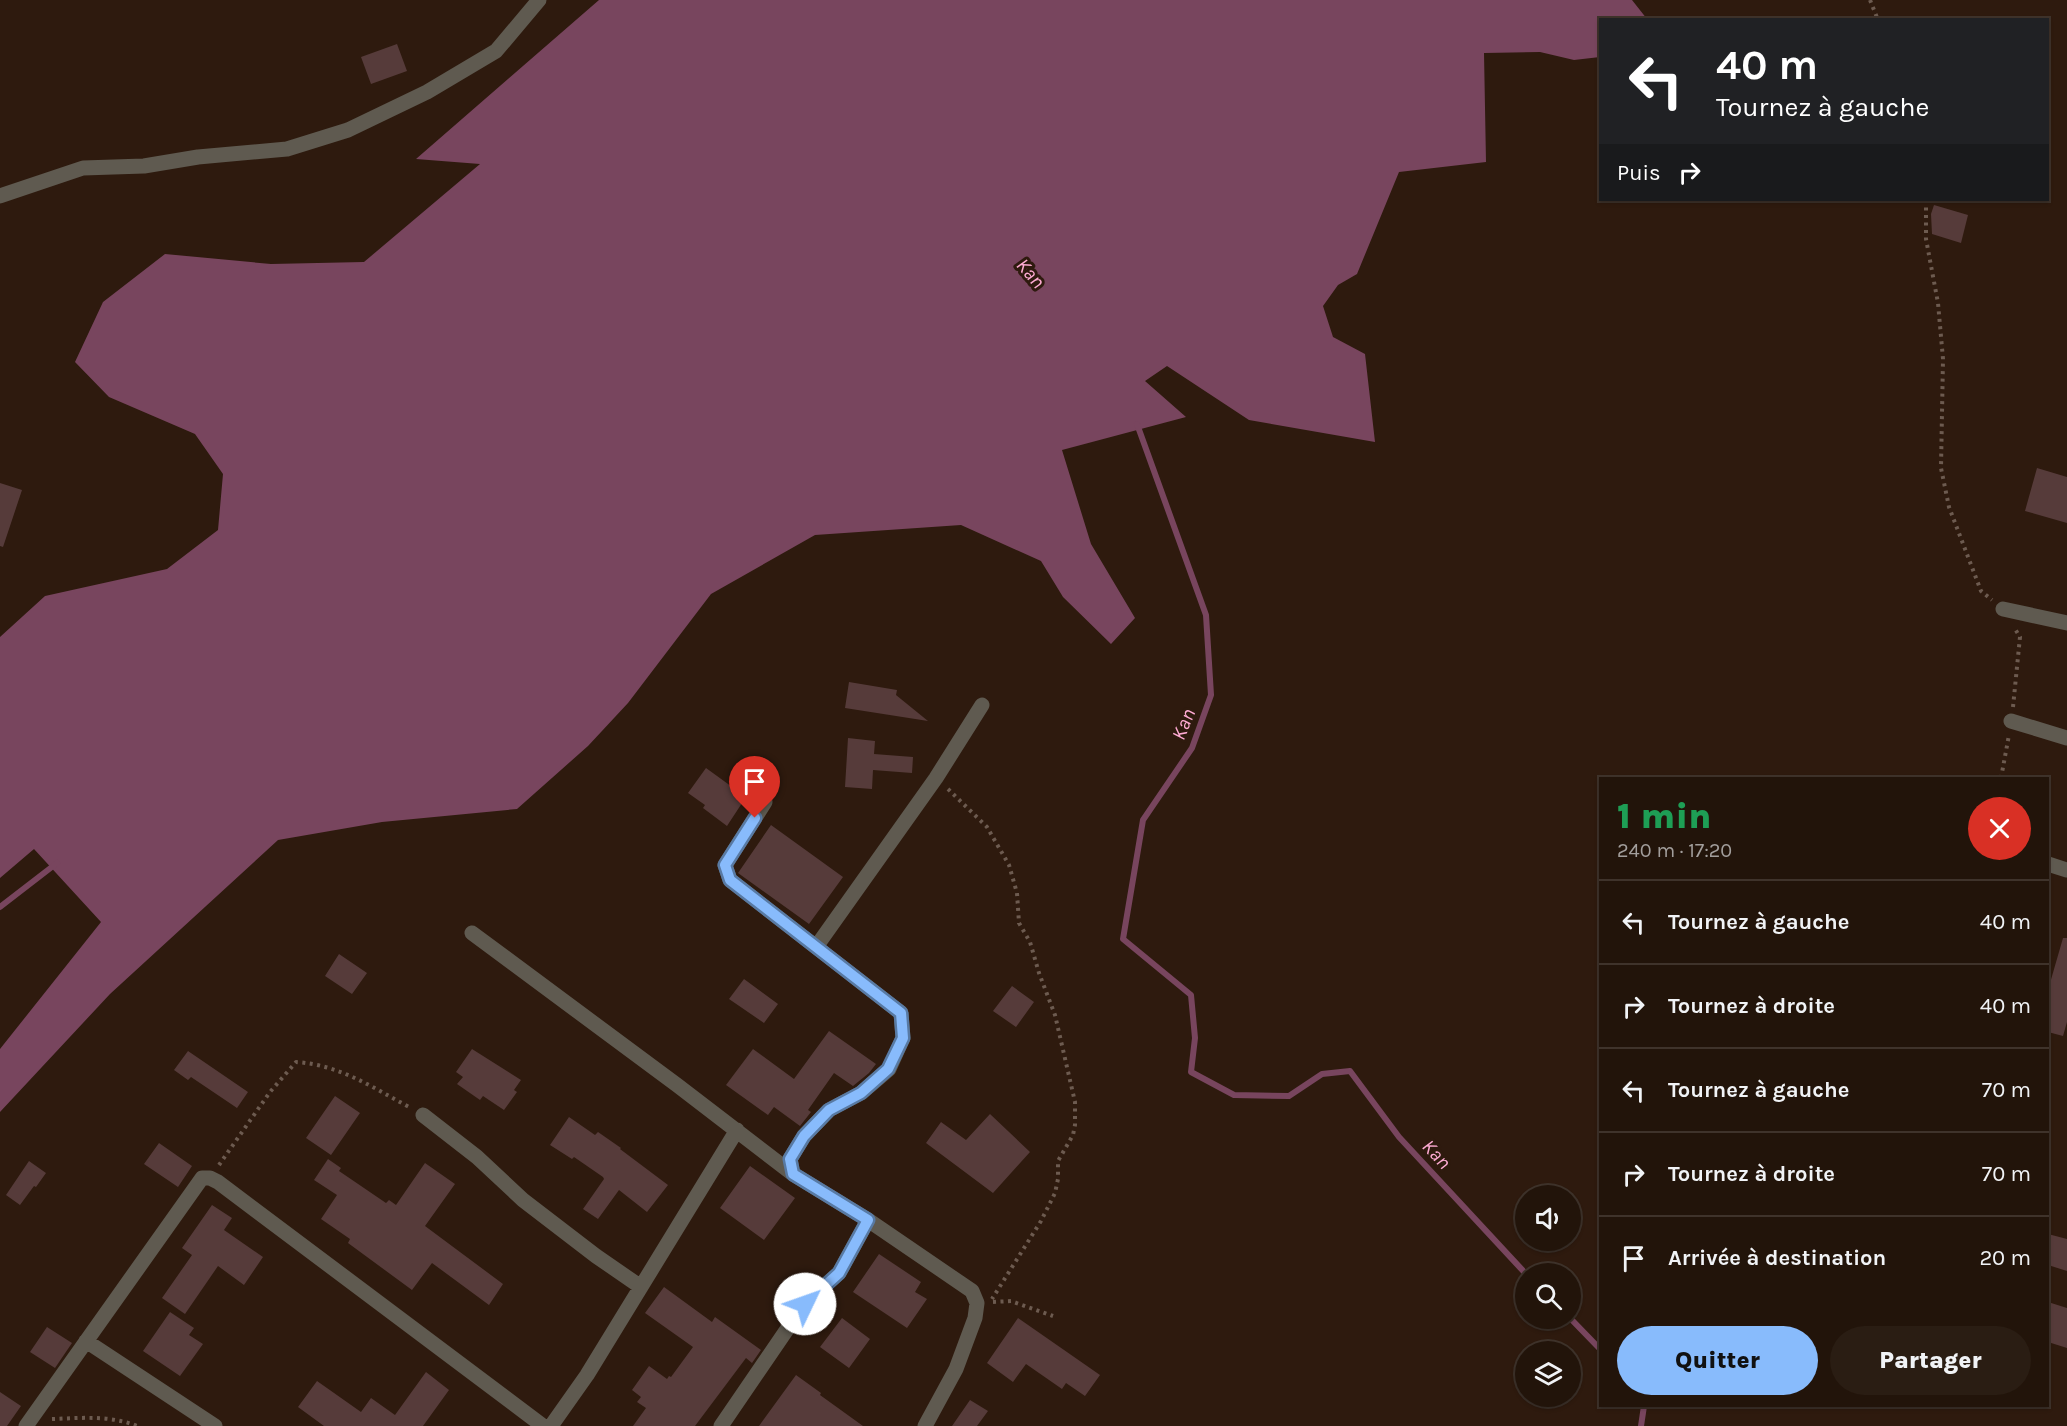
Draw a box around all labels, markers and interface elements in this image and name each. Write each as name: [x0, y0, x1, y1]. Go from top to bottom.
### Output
text: 40 m: [1716, 40, 1818, 90]
icon: left: [1617, 42, 1695, 120]
text: Tournez à gauche: [1716, 91, 1929, 123]
icon: right: [1673, 156, 1706, 189]
text: Puis: [1617, 160, 1661, 186]
water label: Kan: [1011, 254, 1050, 293]
water label: Kan: [1167, 705, 1200, 743]
pin: [729, 756, 780, 818]
icon: arrive: [738, 765, 771, 798]
text: 1 min: [1617, 795, 1711, 837]
button: close: [1968, 797, 2031, 860]
text: 240 m · 17:20: [1617, 839, 1732, 862]
icon: left: [1617, 906, 1650, 939]
text: Tournez à gauche: [1668, 909, 1849, 935]
text: 40 m: [1980, 909, 2031, 935]
icon: right: [1617, 990, 1650, 1023]
text: Tournez à droite: [1668, 993, 1835, 1019]
text: 40 m: [1980, 993, 2031, 1019]
icon: left: [1617, 1074, 1650, 1107]
text: Tournez à gauche: [1668, 1077, 1849, 1103]
text: 70 m: [1982, 1077, 2031, 1103]
water label: Kan: [1417, 1135, 1456, 1174]
icon: right: [1617, 1158, 1650, 1191]
text: Tournez à droite: [1668, 1161, 1835, 1187]
text: 70 m: [1982, 1161, 2031, 1187]
map controls: [1515, 1185, 1581, 1407]
button: sound: [1515, 1185, 1581, 1251]
icon: arrive: [1617, 1242, 1650, 1275]
text: Arrivée à destination: [1668, 1245, 1886, 1271]
text: 20 m: [1979, 1245, 2031, 1271]
button: search: [1515, 1263, 1581, 1329]
position arrow: [773, 1272, 837, 1336]
button: Quitter: [1617, 1326, 1818, 1395]
button: Partager: [1830, 1326, 2031, 1395]
button: layers: [1515, 1341, 1581, 1407]

